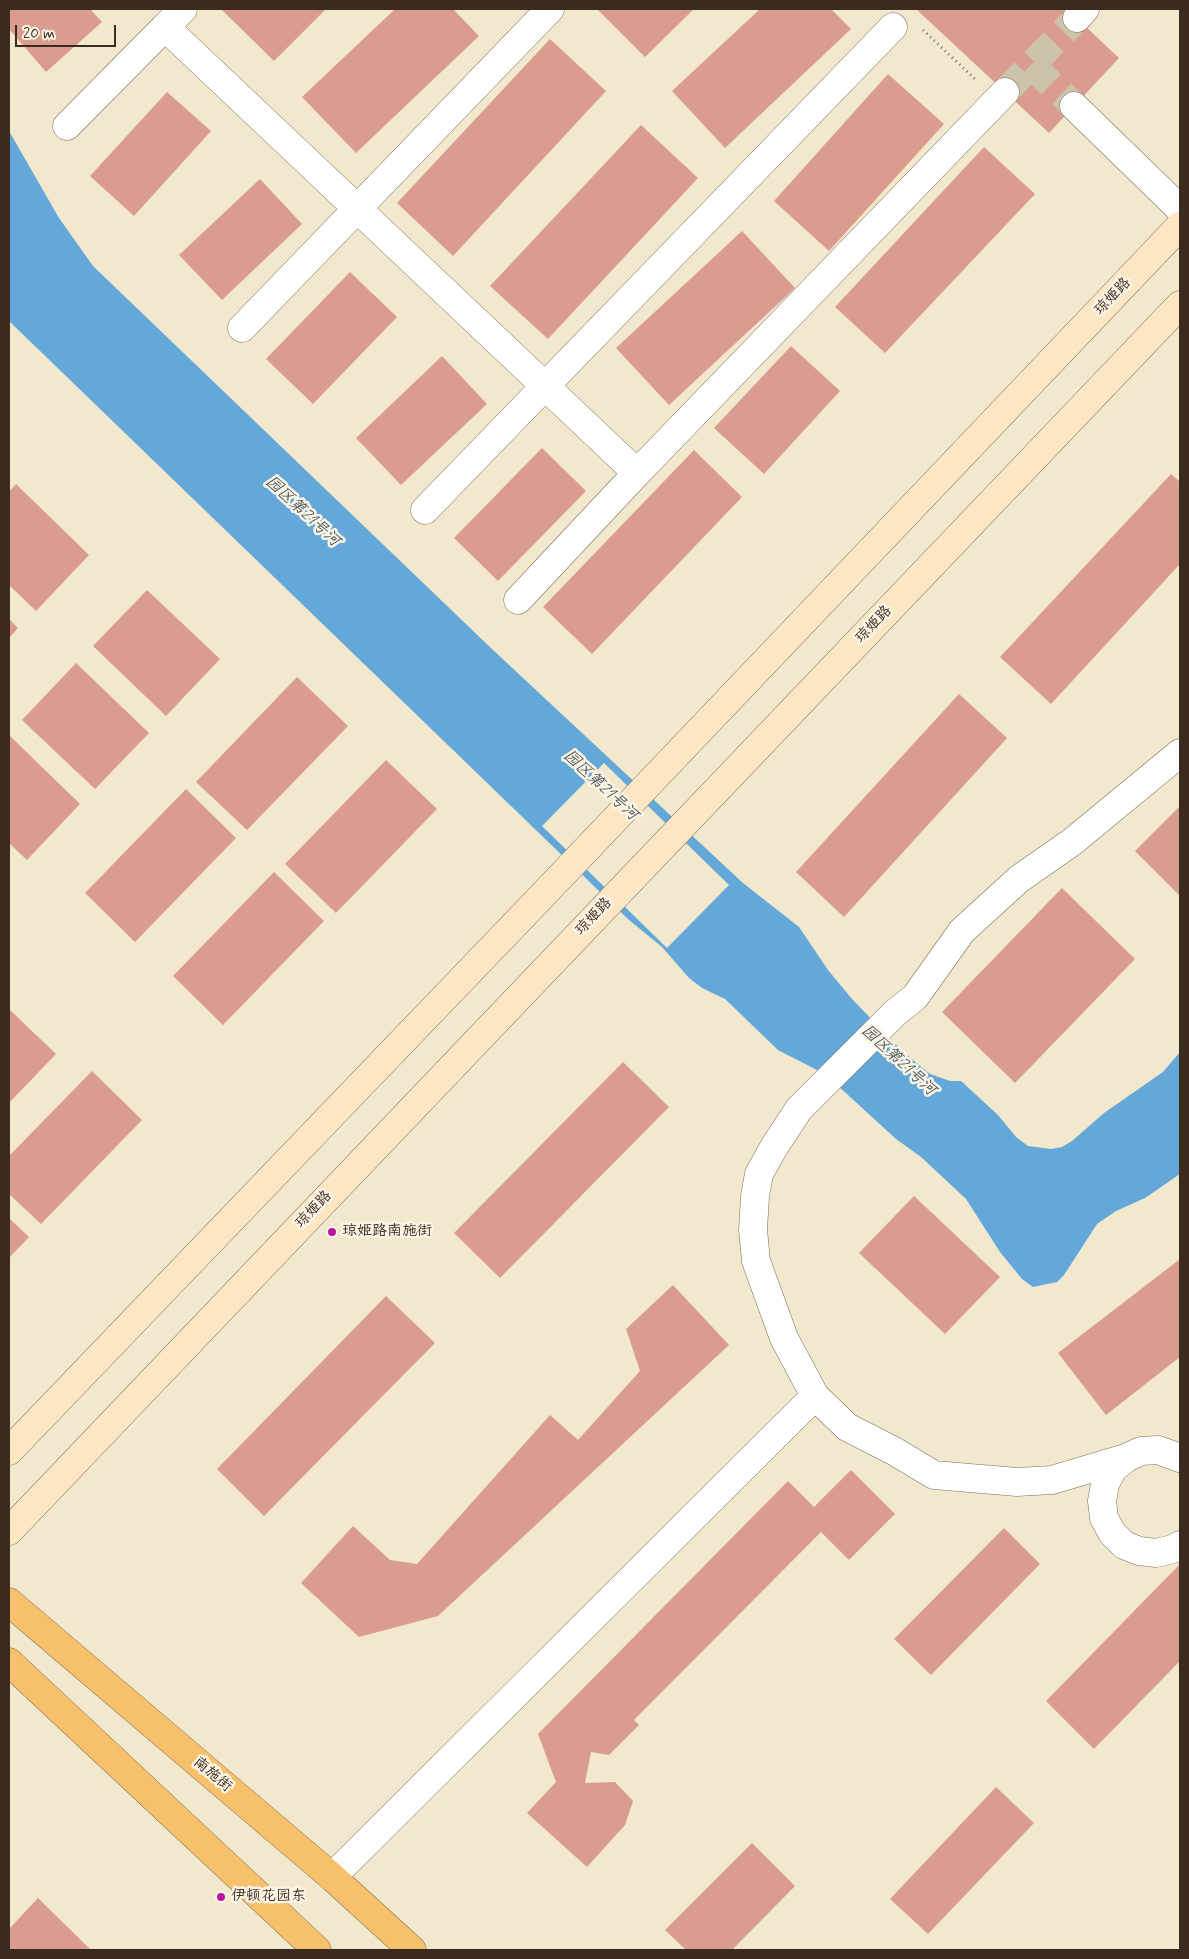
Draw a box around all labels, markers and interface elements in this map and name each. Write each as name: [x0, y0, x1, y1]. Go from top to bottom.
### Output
scale bar: [18, 15, 119, 47]
text: 20 m: [23, 24, 55, 44]
street label: 琼姬路: [1091, 275, 1135, 319]
water label: 园区第21号河: [261, 473, 343, 551]
street label: 琼姬路: [852, 603, 896, 647]
water label: 园区第21号河: [559, 747, 641, 825]
street label: 琼姬路: [572, 895, 616, 939]
water label: 园区第21号河: [857, 1022, 939, 1100]
street label: 琼姬路: [292, 1188, 336, 1232]
place label: 琼姬路南施街: [342, 1223, 432, 1241]
marker: 琼姬路南施街: [326, 1226, 338, 1238]
street label: 南施街: [189, 1754, 235, 1796]
place label: 伊顿花园东: [231, 1888, 306, 1906]
marker: 伊顿花园东: [215, 1891, 227, 1903]

